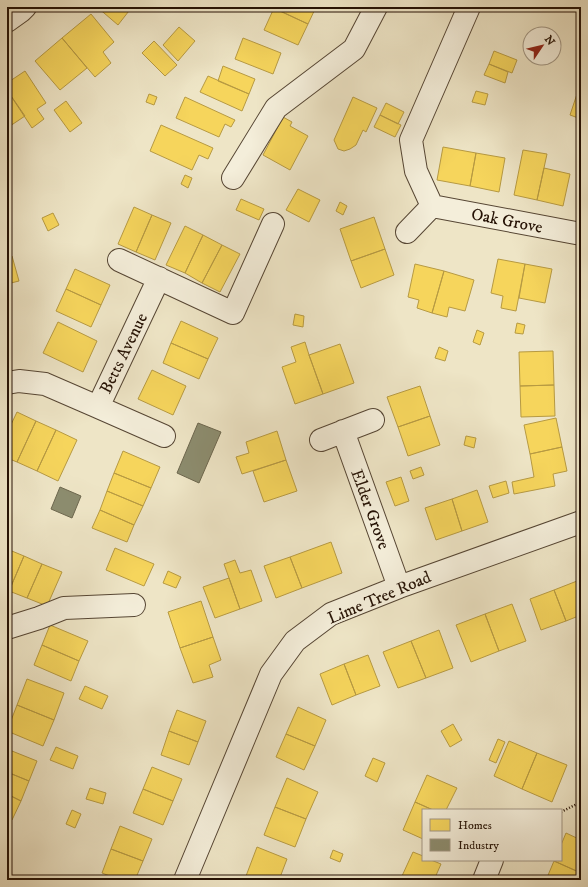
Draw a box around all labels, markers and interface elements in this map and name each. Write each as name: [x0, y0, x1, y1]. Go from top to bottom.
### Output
north arrow: [522, 26, 562, 66]
text: N: [541, 33, 558, 49]
street label: Oak Grove: [469, 203, 544, 239]
street label: Betts Avenue: [95, 310, 153, 397]
street label: Elder Grove: [345, 466, 395, 552]
street label: Lime Tree Road: [324, 566, 435, 630]
legend: [422, 809, 562, 861]
text: Homes: [458, 818, 492, 833]
text: Industry: [458, 838, 499, 853]

